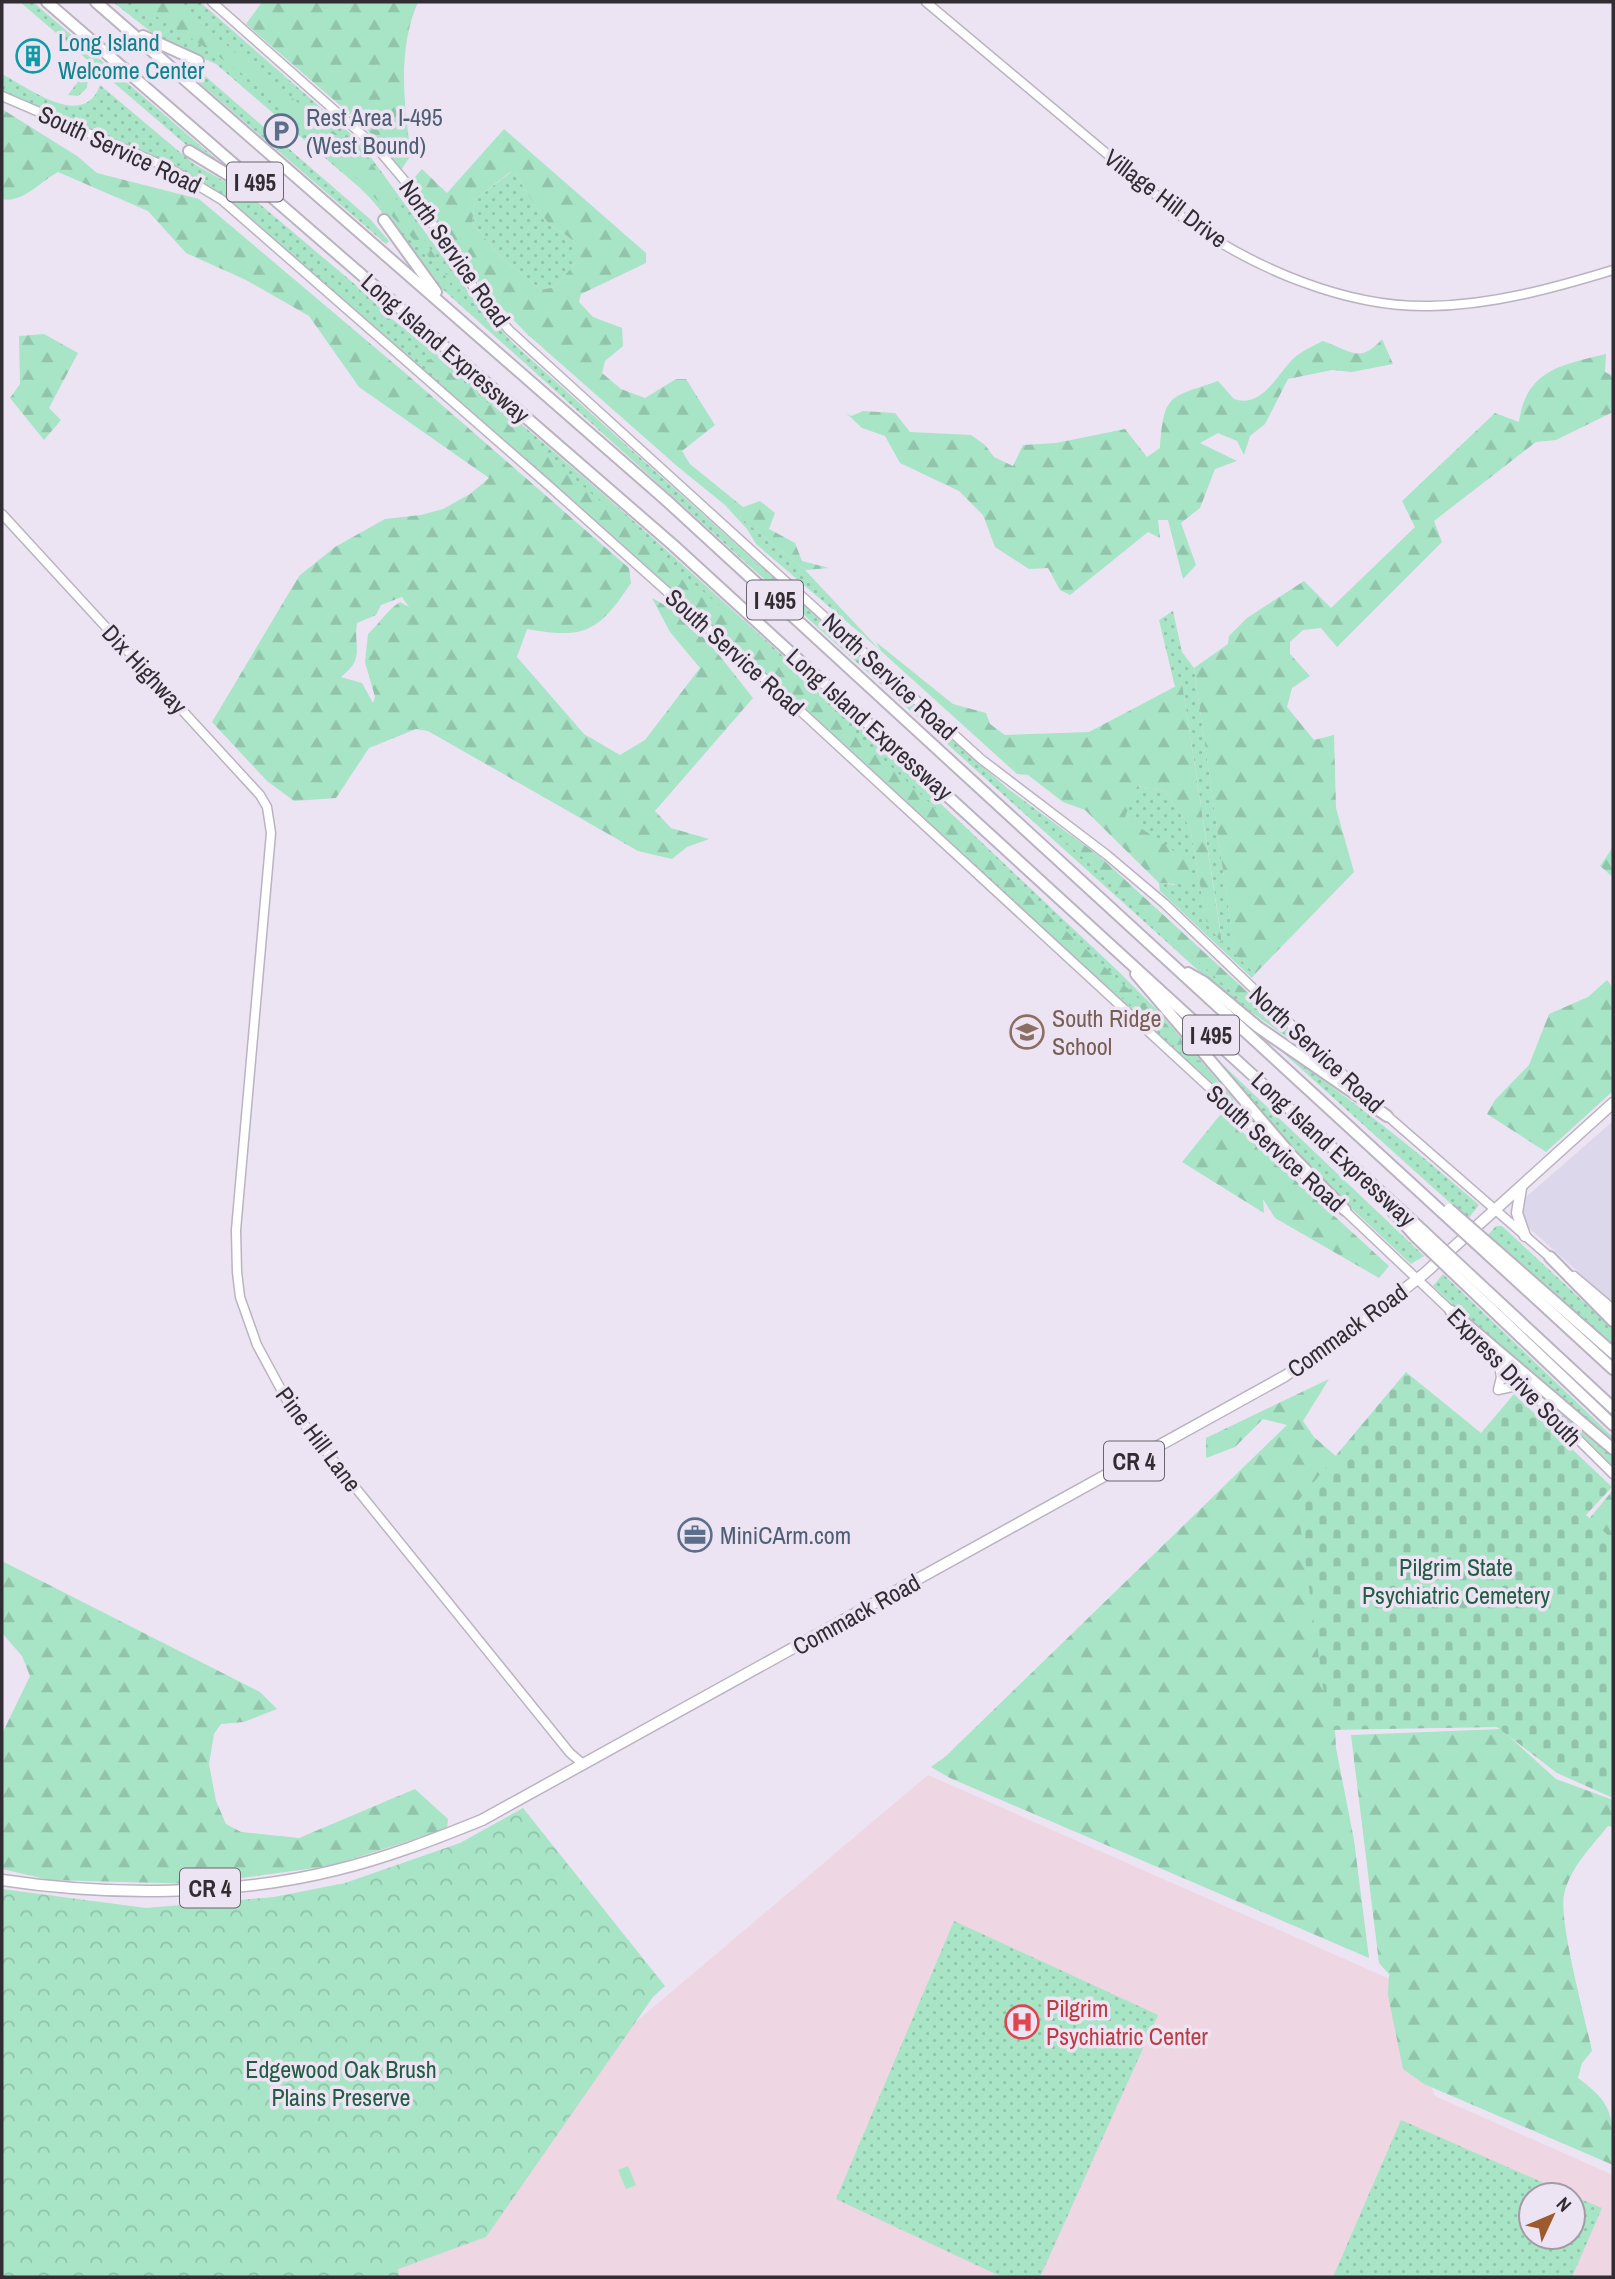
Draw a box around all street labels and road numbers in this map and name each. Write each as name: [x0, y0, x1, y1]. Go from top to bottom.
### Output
street label: South Service Road: [33, 97, 207, 201]
street label: Village Hill Drive: [1098, 141, 1234, 255]
road number: I 495: [227, 162, 283, 202]
street label: North Service Road: [392, 173, 518, 333]
street label: Long Island Expressway: [355, 266, 537, 430]
road number: I 495: [747, 580, 803, 620]
street label: South Service Road: [659, 581, 811, 723]
street label: North Service Road: [816, 605, 964, 747]
street label: Dix Highway: [95, 617, 195, 721]
street label: Long Island Expressway: [780, 641, 960, 807]
street label: North Service Road: [1243, 978, 1391, 1120]
road number: I 495: [1183, 1016, 1239, 1054]
street label: Long Island Expressway: [1245, 1065, 1423, 1234]
street label: South Service Road: [1200, 1077, 1352, 1219]
street label: Commack Road: [1281, 1276, 1413, 1384]
street label: Express Drive South: [1441, 1301, 1589, 1453]
street label: Pine Hill Lane: [269, 1380, 369, 1498]
road number: CR 4: [1104, 1442, 1164, 1480]
street label: Commack Road: [787, 1566, 925, 1662]
road number: CR 4: [180, 1868, 240, 1908]

